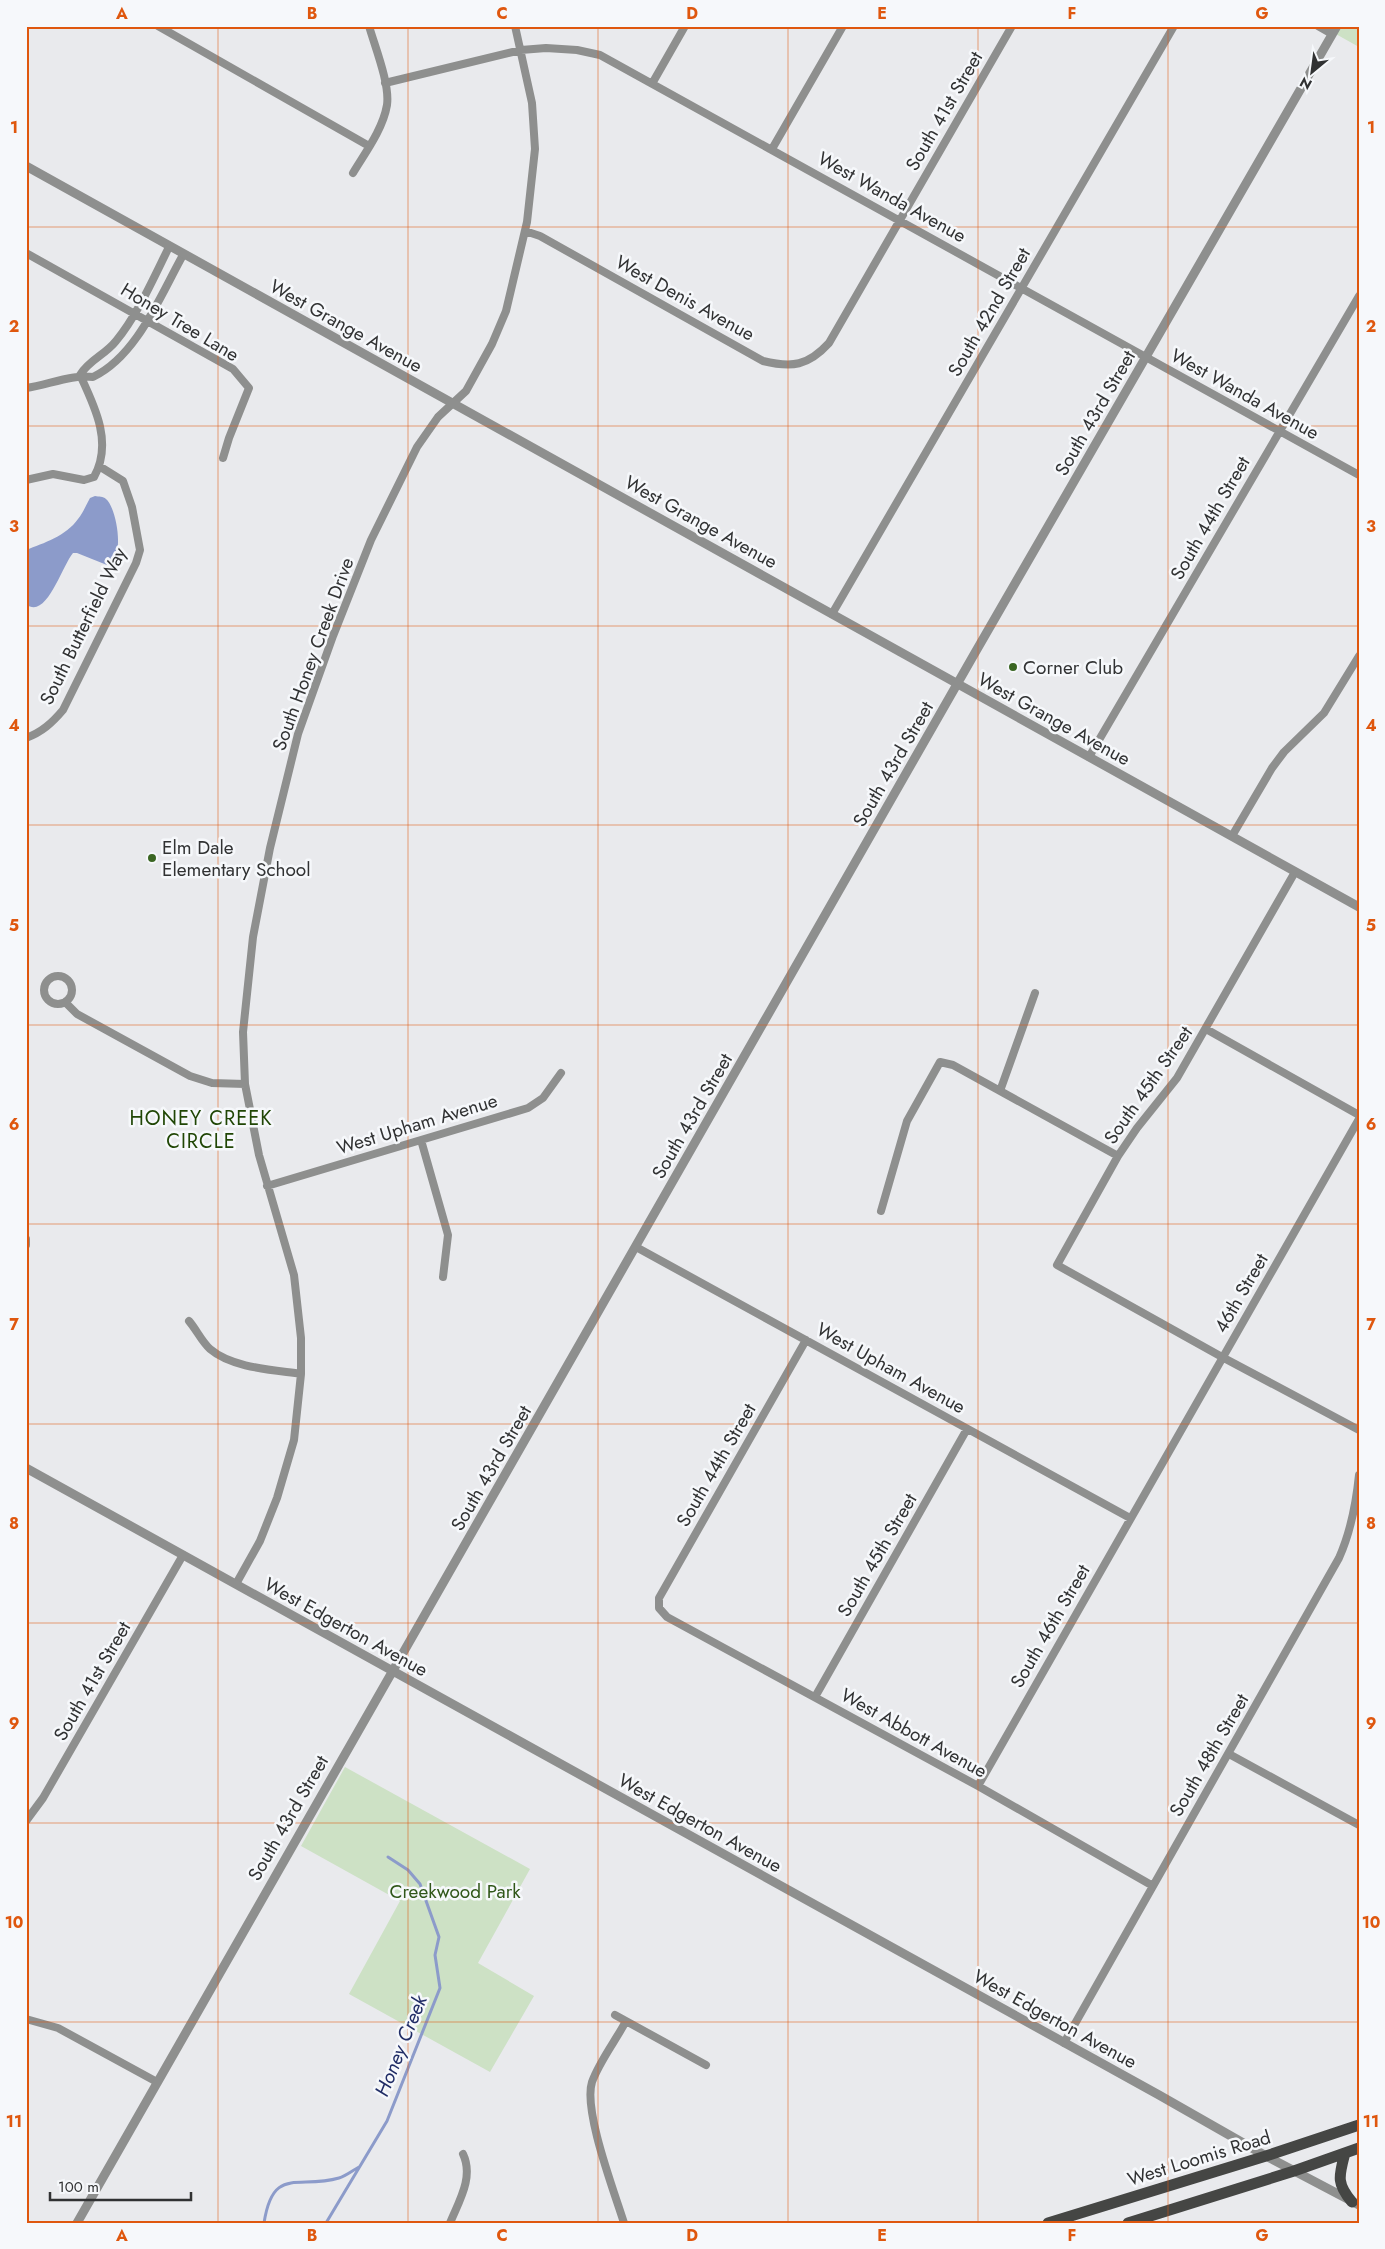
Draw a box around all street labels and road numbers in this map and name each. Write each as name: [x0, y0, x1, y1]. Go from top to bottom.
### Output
street label: South 41st Street: [899, 46, 989, 176]
street label: West Wanda Avenue: [813, 145, 971, 249]
street label: South 42nd Street: [941, 242, 1037, 381]
street label: West Denis Avenue: [611, 249, 760, 348]
street label: West Grange Avenue: [265, 273, 427, 379]
street label: Honey Tree Lane: [116, 276, 244, 368]
street label: West Wanda Avenue: [1166, 342, 1324, 446]
street label: South 43rd Street: [1048, 345, 1142, 481]
street label: South 44th Street: [1164, 451, 1257, 585]
street label: West Grange Avenue: [620, 469, 782, 575]
street label: South Butterfield Way: [33, 542, 133, 709]
street label: South Honey Creek Drive: [265, 554, 361, 754]
street label: West Grange Avenue: [973, 666, 1135, 772]
street label: South 43rd Street: [846, 696, 940, 832]
street label: South 45th Street: [1097, 1020, 1199, 1149]
street label: South 43rd Street: [645, 1048, 739, 1184]
street label: West Upham Avenue: [333, 1087, 501, 1161]
street label: 46th Street: [1207, 1248, 1275, 1338]
street label: West Upham Avenue: [812, 1316, 971, 1420]
street label: South 44th Street: [670, 1398, 763, 1532]
street label: South 43rd Street: [444, 1400, 538, 1536]
street label: South 45th Street: [831, 1488, 924, 1622]
street label: South 46th Street: [1004, 1559, 1097, 1693]
street label: West Edgerton Avenue: [259, 1571, 433, 1683]
street label: South 41st Street: [47, 1616, 137, 1746]
street label: West Abbott Avenue: [836, 1682, 992, 1785]
street label: South 48th Street: [1163, 1688, 1255, 1822]
street label: South 43rd Street: [241, 1750, 335, 1886]
street label: West Edgerton Avenue: [613, 1767, 787, 1879]
street label: West Edgerton Avenue: [968, 1963, 1142, 2075]
street label: West Loomis Road: [1124, 2123, 1274, 2193]

